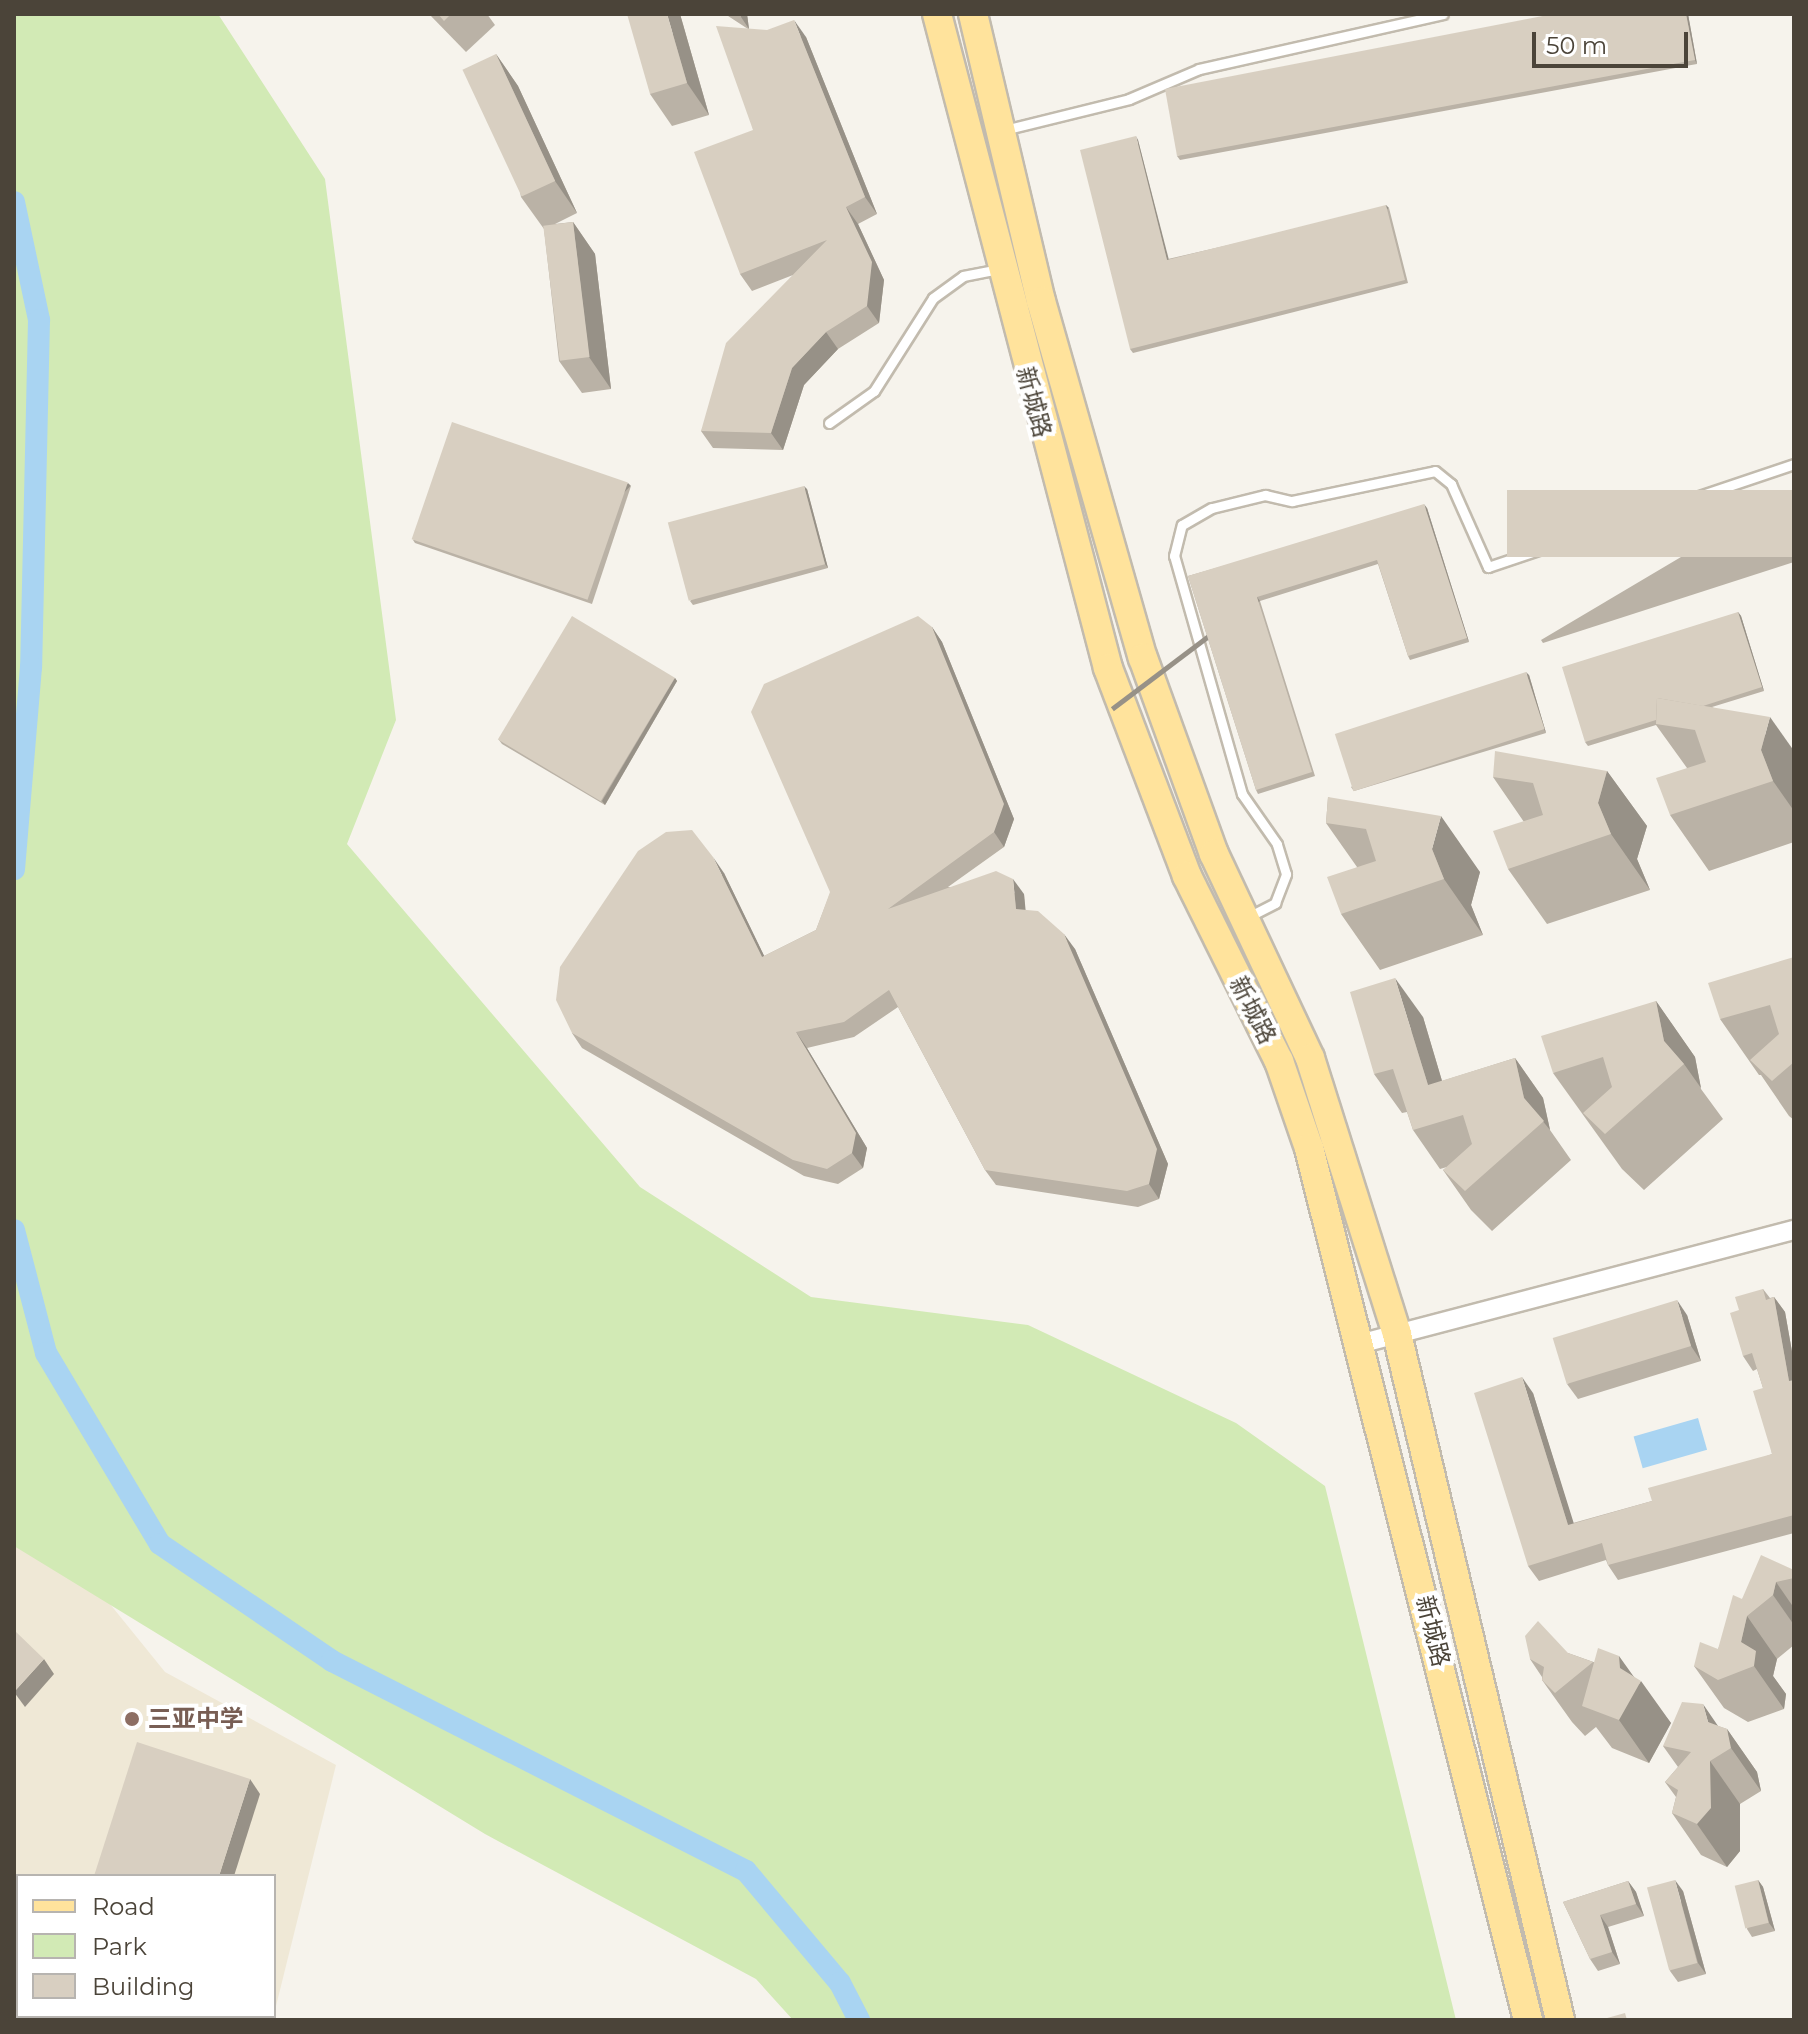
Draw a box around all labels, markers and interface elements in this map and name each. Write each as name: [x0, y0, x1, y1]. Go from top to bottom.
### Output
scale bar: [1536, 16, 1692, 66]
text: 50 m: [1546, 31, 1607, 60]
street label: 新城路: [1011, 363, 1057, 441]
street label: 新城路: [1224, 971, 1282, 1049]
street label: 新城路: [1410, 1593, 1456, 1669]
place label: 三亚中学: [148, 1705, 244, 1733]
marker: 三亚中学: [123, 1710, 141, 1728]
legend: [16, 1874, 276, 2018]
text: Road: [92, 1892, 155, 1921]
text: Park: [92, 1932, 147, 1961]
text: Building: [92, 1972, 195, 2001]

